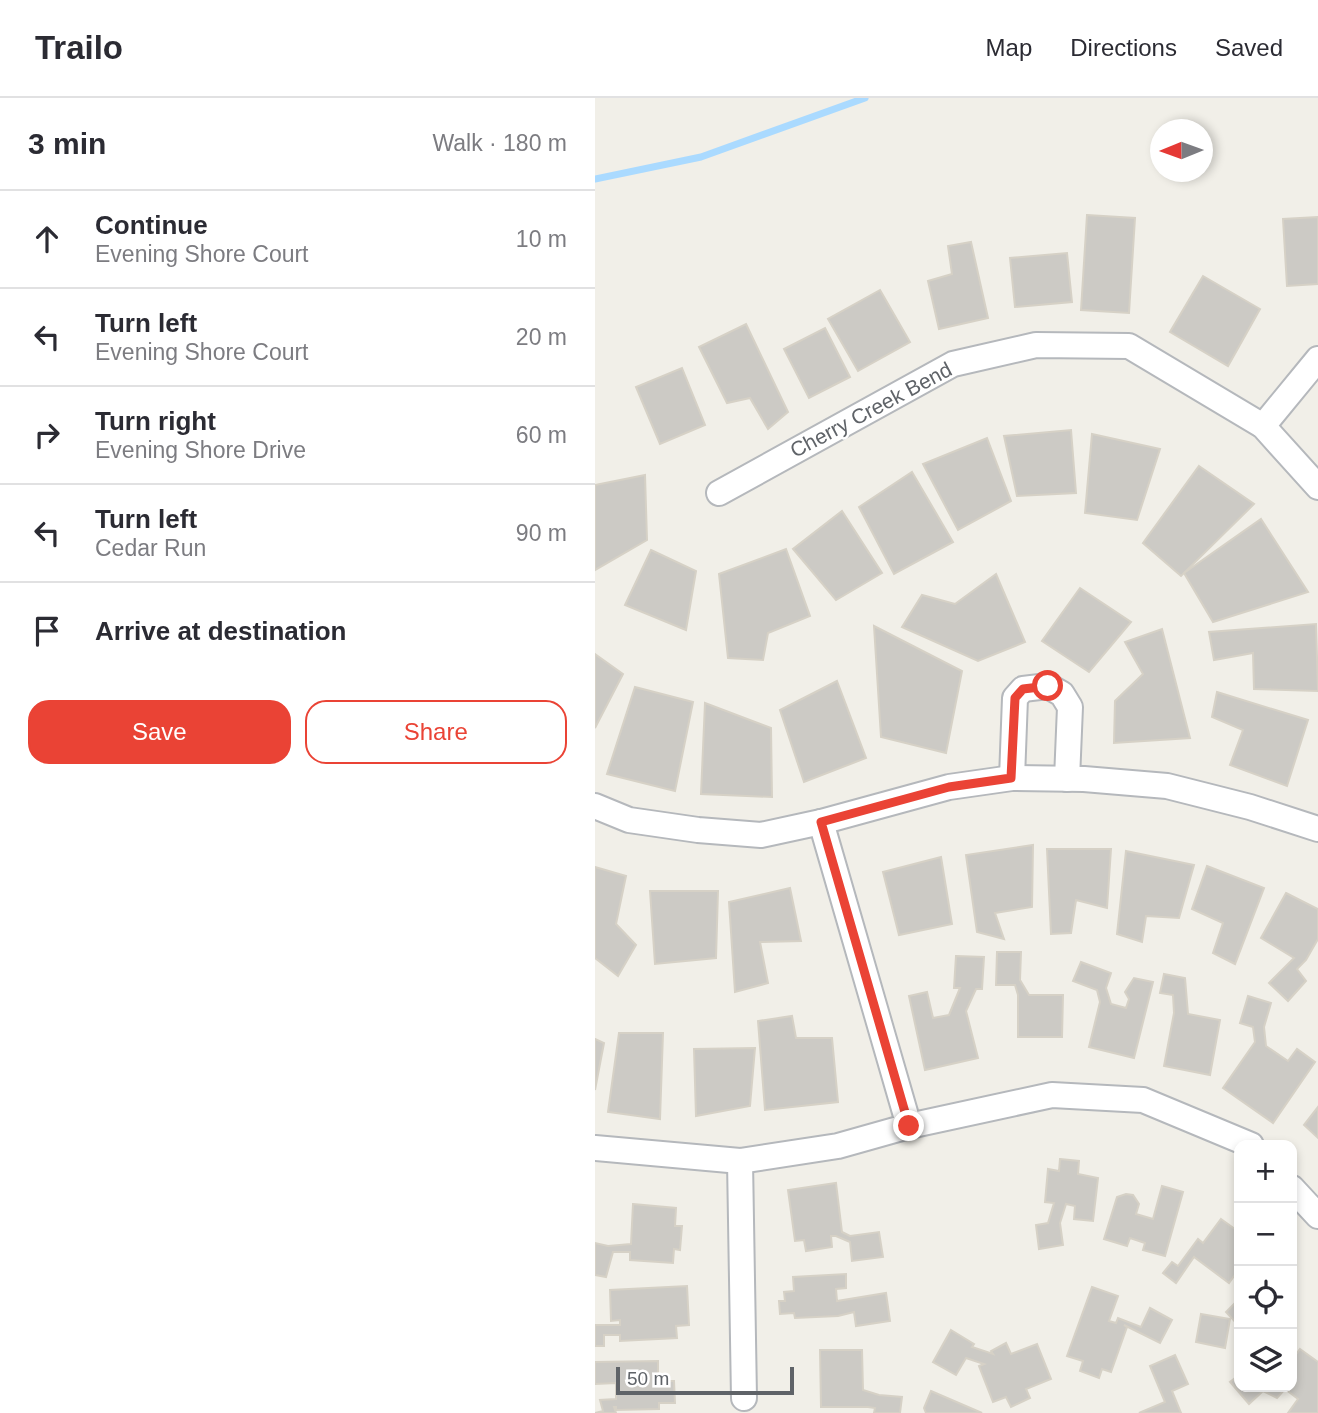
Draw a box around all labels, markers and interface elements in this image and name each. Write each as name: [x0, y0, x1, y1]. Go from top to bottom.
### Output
text: Trailo: [35, 29, 123, 66]
text: Map: [986, 34, 1032, 61]
text: Directions: [1070, 34, 1177, 61]
text: Saved: [1215, 34, 1283, 61]
north arrow: [1150, 119, 1213, 182]
text: 3 min: [28, 127, 106, 160]
text: Walk · 180 m: [432, 130, 567, 156]
text: Continue: [95, 210, 208, 240]
icon: ahead: [28, 220, 66, 258]
text: 10 m: [516, 226, 567, 252]
text: Evening Shore Court: [95, 241, 309, 267]
text: Turn left: [95, 308, 197, 338]
icon: left: [28, 318, 66, 356]
text: 20 m: [516, 324, 567, 350]
text: Evening Shore Court: [95, 339, 309, 365]
street label: Cherry Creek Bend: [786, 357, 956, 462]
text: Turn right: [95, 406, 216, 436]
icon: right: [28, 416, 66, 454]
text: 60 m: [516, 422, 567, 448]
text: Evening Shore Drive: [95, 437, 306, 463]
text: Turn left: [95, 504, 197, 534]
icon: left: [28, 514, 66, 552]
text: 90 m: [516, 520, 567, 546]
text: Cedar Run: [95, 535, 206, 561]
icon: arrive: [28, 612, 66, 650]
text: Arrive at destination: [95, 616, 346, 646]
route start: [1032, 670, 1063, 701]
button: Save: [28, 700, 291, 764]
button: Share: [305, 700, 567, 764]
route end: [893, 1110, 924, 1141]
map controls: [1234, 1140, 1297, 1392]
button: +: [1234, 1140, 1297, 1203]
button: −: [1234, 1203, 1297, 1266]
button: locate: [1234, 1266, 1297, 1329]
button: layers: [1234, 1329, 1297, 1392]
scale bar: [616, 1364, 795, 1396]
text: 50 m: [627, 1368, 669, 1389]

